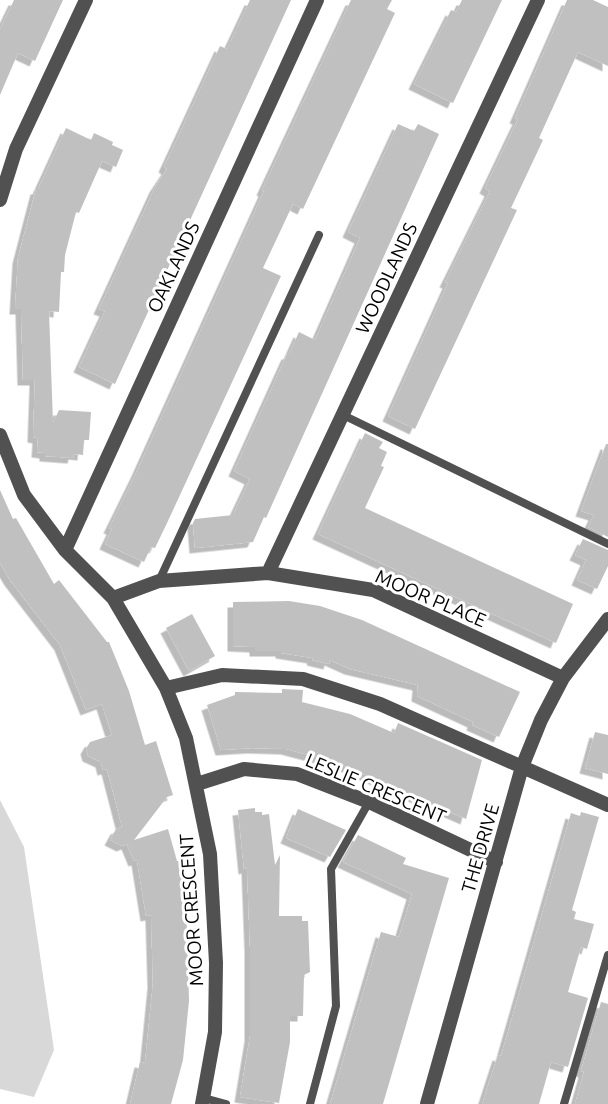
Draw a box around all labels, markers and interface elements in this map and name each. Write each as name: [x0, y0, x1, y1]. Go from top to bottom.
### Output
street label: OAKLANDS: [142, 218, 204, 316]
street label: WOODLANDS: [351, 219, 421, 337]
street label: MOOR PLACE: [372, 565, 490, 631]
street label: LESLIE CRESCENT: [302, 748, 450, 828]
street label: THE DRIVE: [457, 801, 503, 895]
street label: MOOR CRESCENT: [175, 833, 207, 987]

